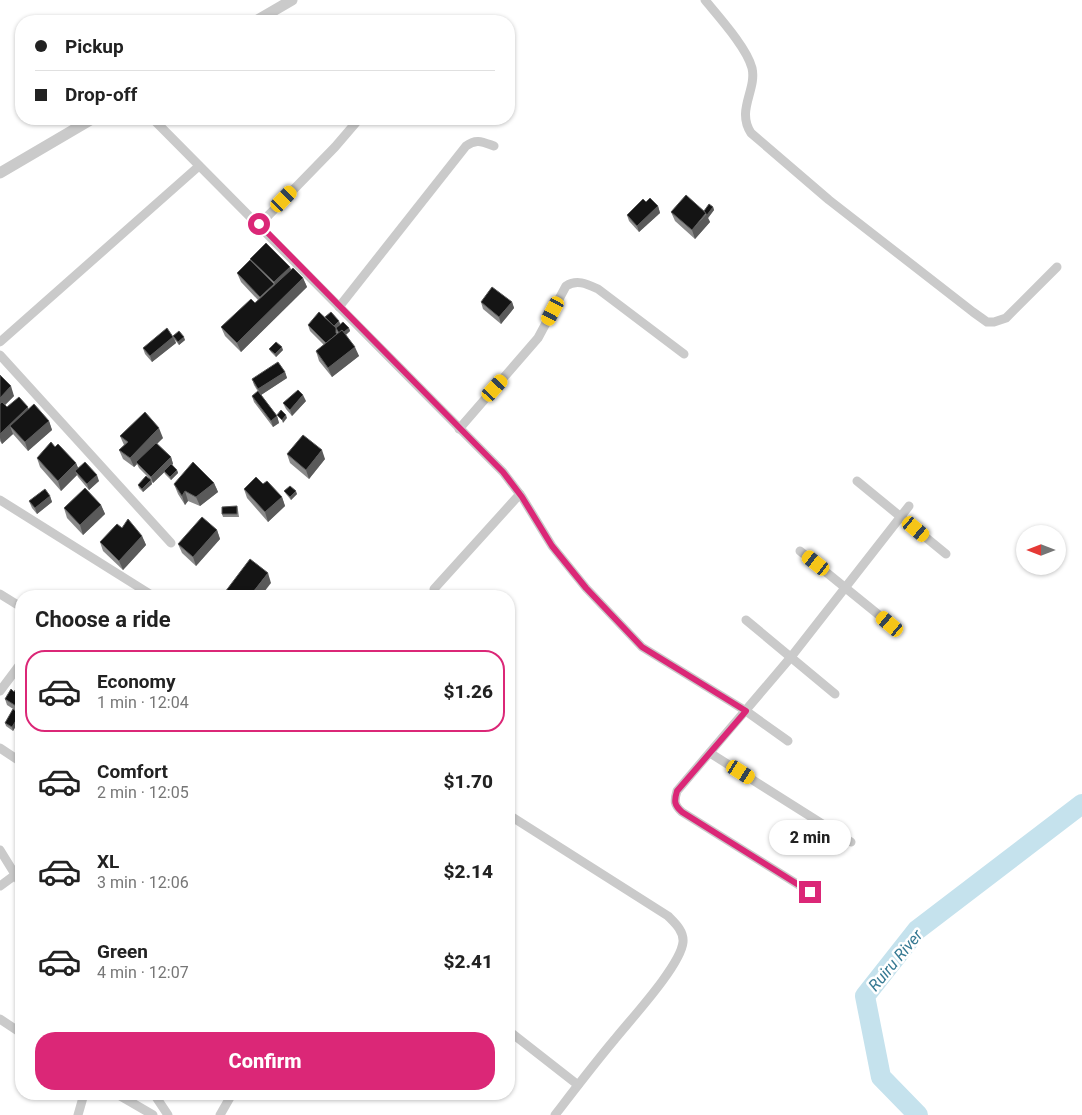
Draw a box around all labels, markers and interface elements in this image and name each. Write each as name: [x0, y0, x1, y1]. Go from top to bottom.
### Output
text: Pickup: [65, 35, 124, 58]
text: Drop-off: [65, 83, 137, 106]
car: [268, 183, 299, 215]
route start: [248, 213, 270, 235]
car: [539, 294, 566, 328]
car: [479, 372, 510, 404]
car: [899, 514, 932, 544]
north arrow: [1016, 525, 1066, 575]
map controls: [1016, 525, 1066, 575]
car: [799, 548, 832, 578]
text: Choose a ride: [35, 607, 171, 632]
car: [873, 609, 906, 639]
icon: car: [37, 669, 82, 714]
text: Economy: [97, 670, 176, 693]
text: $1.26: [444, 680, 493, 703]
text: 1 min · 12:04: [97, 693, 189, 712]
car: [724, 758, 757, 786]
icon: car: [37, 759, 82, 804]
text: Comfort: [97, 760, 168, 783]
text: $1.70: [444, 770, 493, 793]
text: 2 min · 12:05: [97, 783, 189, 802]
callout: 2 min: [769, 820, 851, 854]
text: 2 min: [790, 828, 830, 847]
icon: car: [37, 849, 82, 894]
text: XL: [97, 850, 119, 873]
text: $2.14: [444, 860, 493, 883]
text: 3 min · 12:06: [97, 873, 189, 892]
route end: [799, 881, 821, 903]
water label: Ruiru River: [864, 925, 927, 995]
icon: car: [37, 939, 82, 984]
text: Green: [97, 940, 148, 963]
text: $2.41: [444, 950, 493, 973]
text: 4 min · 12:07: [97, 963, 189, 982]
button: Confirm: [35, 1032, 495, 1090]

